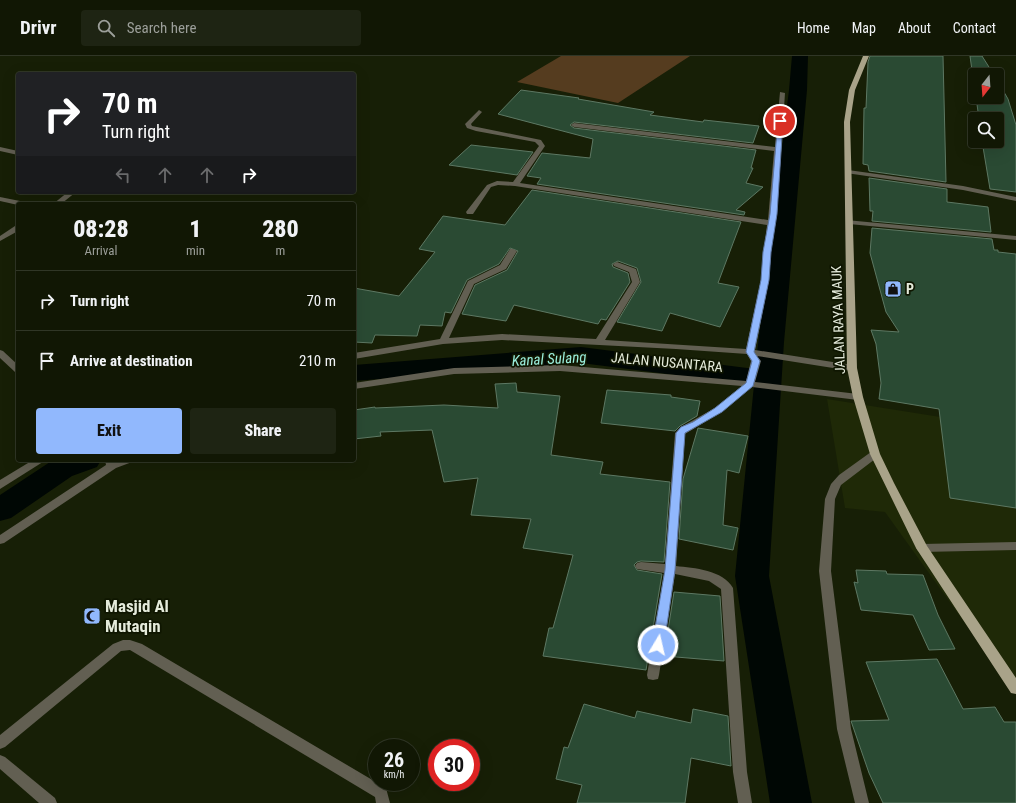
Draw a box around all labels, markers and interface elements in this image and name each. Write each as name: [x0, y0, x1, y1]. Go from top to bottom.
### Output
search box: [81, 10, 361, 46]
text: Drivr: [20, 16, 57, 39]
icon: search: [95, 17, 117, 39]
text: Search here: [127, 19, 196, 37]
text: Home: [797, 20, 830, 36]
text: Map: [852, 20, 876, 36]
text: About: [898, 20, 931, 36]
text: Contact: [953, 20, 996, 36]
north arrow: [968, 68, 1004, 104]
map controls: [968, 68, 1004, 148]
text: 70 m: [102, 87, 158, 120]
icon: right: [36, 88, 88, 140]
pin: [763, 104, 797, 138]
icon: arrive: [769, 110, 791, 132]
button: search: [968, 112, 1004, 148]
text: Turn right: [102, 121, 170, 142]
icon: left: [112, 164, 134, 186]
icon: ahead: [154, 164, 176, 186]
icon: ahead: [196, 164, 218, 186]
icon: right: [238, 164, 260, 186]
text: 08:28: [73, 215, 129, 243]
text: 1: [189, 215, 202, 243]
text: 280: [262, 215, 299, 243]
text: Arrival: [84, 243, 118, 258]
text: min: [186, 243, 205, 258]
text: m: [276, 243, 285, 258]
street label: JALAN RAYA MAUK: [828, 265, 848, 374]
shop icon: P: [883, 279, 903, 299]
place label: P: [906, 281, 914, 297]
icon: right: [36, 290, 58, 312]
text: Turn right: [70, 292, 129, 310]
text: 70 m: [306, 292, 336, 310]
water label: Kanal Sulang: [511, 348, 587, 370]
street label: JALAN NUSANTARA: [610, 349, 724, 375]
icon: arrive: [36, 350, 58, 372]
text: Arrive at destination: [70, 352, 193, 370]
text: 210 m: [299, 352, 336, 370]
button: Exit: [36, 408, 182, 454]
button: Share: [190, 408, 336, 454]
place label: Masjid Al Mutaqin: [105, 596, 169, 636]
mosque icon: Masjid Al Mutaqin: [82, 606, 102, 626]
position arrow: [637, 624, 679, 666]
speed limit sign: 30: [428, 739, 480, 791]
text: 26: [384, 748, 404, 772]
text: km/h: [384, 769, 404, 780]

